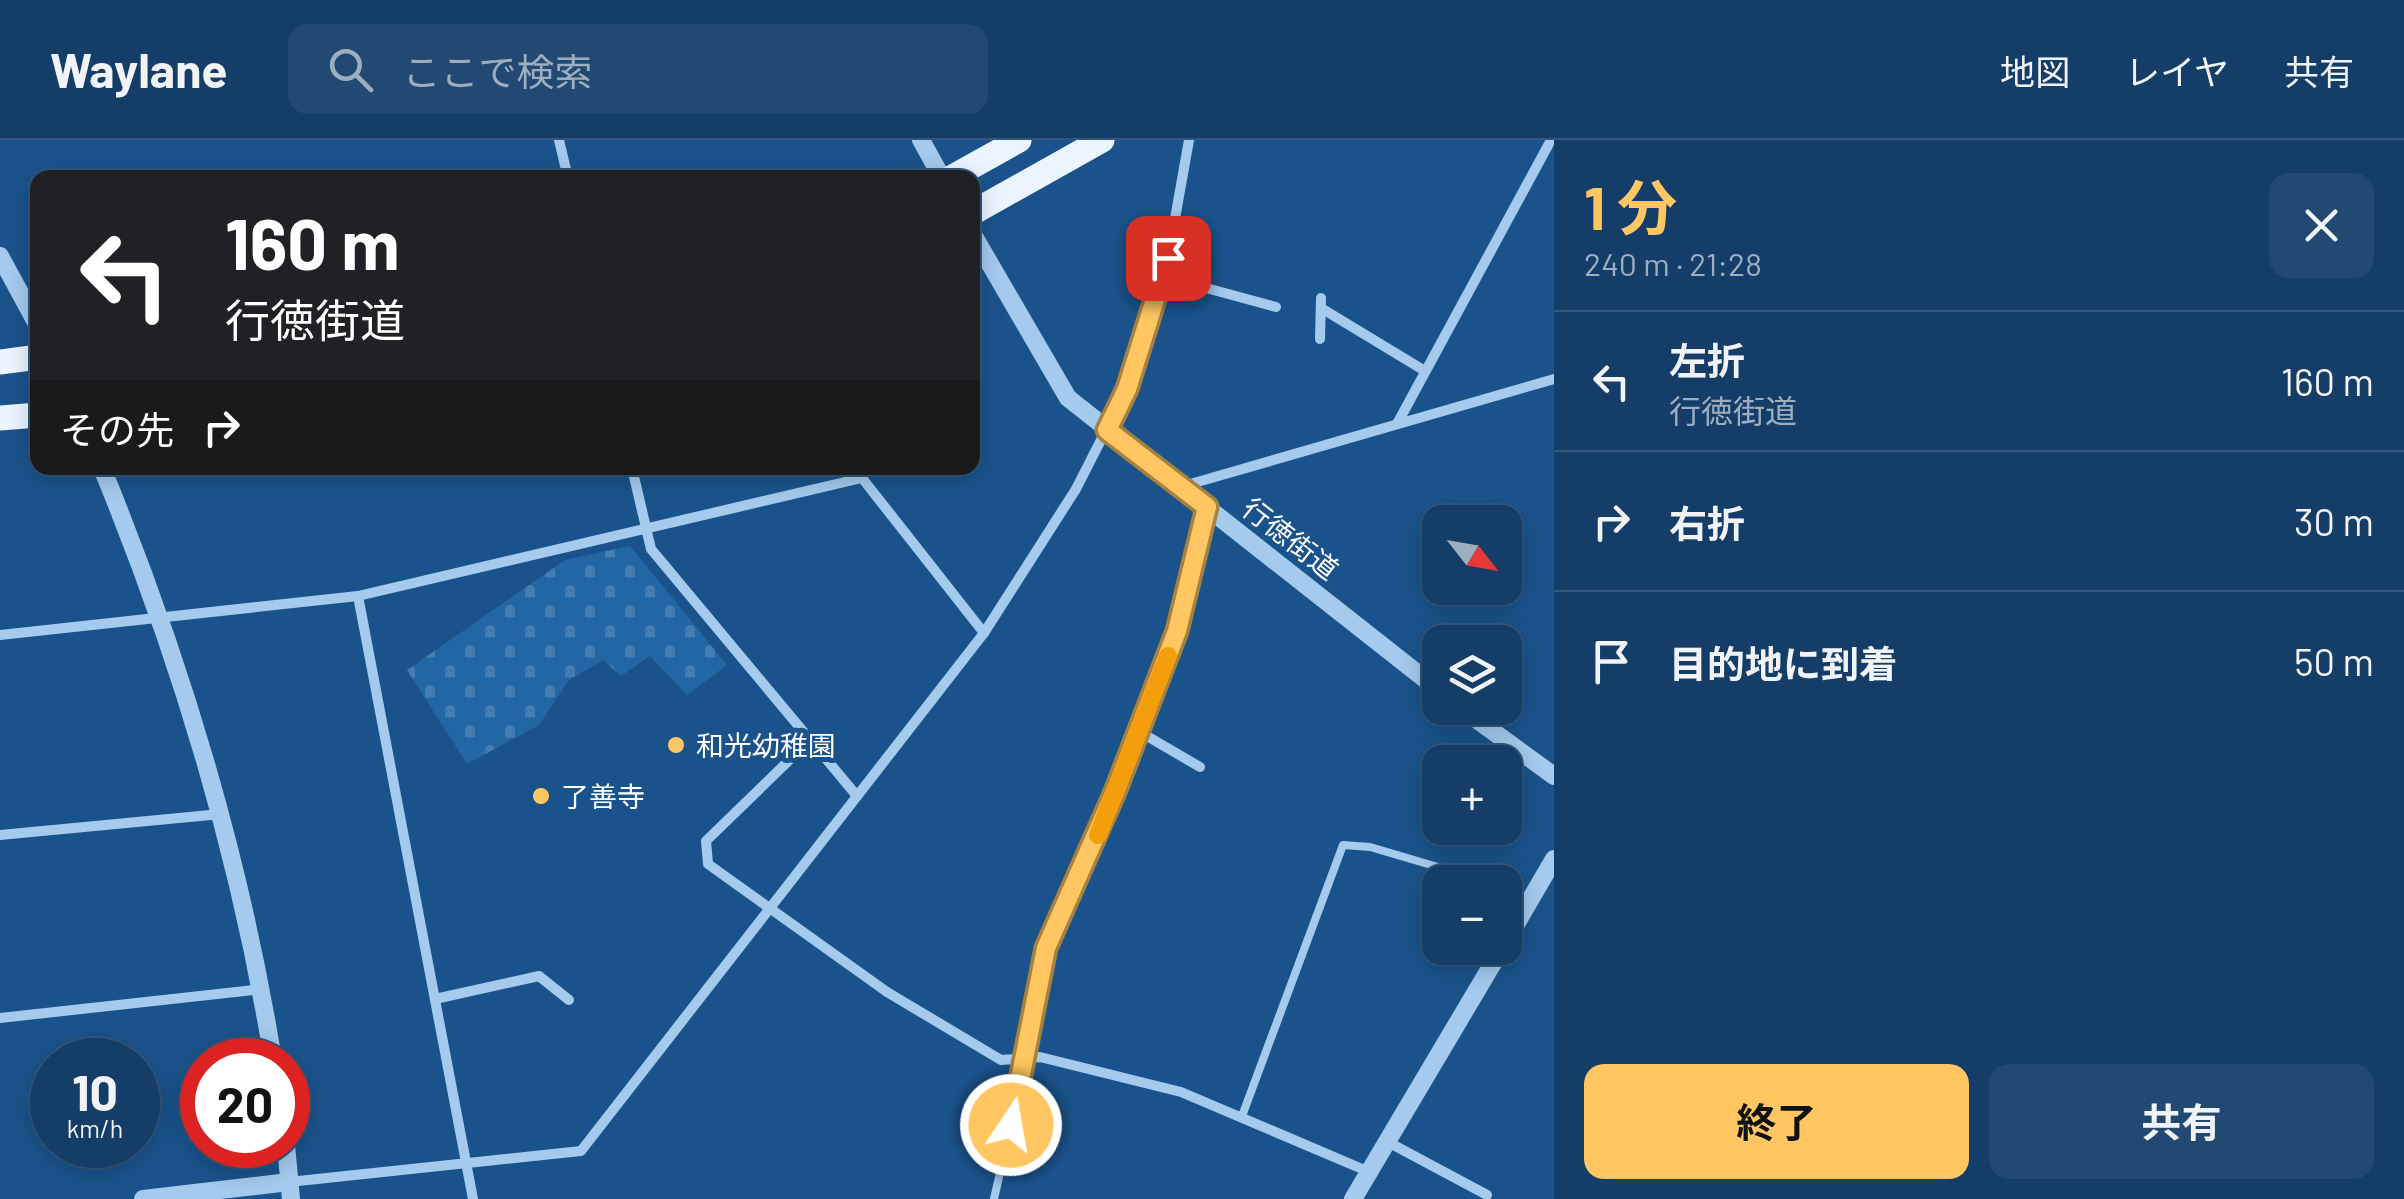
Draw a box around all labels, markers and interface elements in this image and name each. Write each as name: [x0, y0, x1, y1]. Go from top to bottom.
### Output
search box: [288, 24, 988, 114]
text: Waylane: [50, 40, 228, 98]
icon: search: [323, 42, 378, 97]
text: ここで検索: [403, 48, 593, 94]
text: 地図: [2000, 50, 2070, 92]
text: レイヤ: [2125, 50, 2229, 92]
text: 共有: [2284, 50, 2354, 92]
text: 1 分: [1584, 170, 1677, 242]
button: close: [2269, 173, 2374, 278]
text: 160 m: [225, 200, 400, 284]
icon: left: [60, 210, 190, 340]
pin: [1126, 216, 1211, 301]
icon: arrive: [1141, 231, 1196, 286]
text: 240 m · 21:28: [1584, 244, 1762, 282]
text: 行徳街道: [225, 292, 405, 346]
text: 左折: [1669, 337, 1745, 383]
icon: left: [1584, 354, 1639, 409]
text: 160 m: [2281, 358, 2374, 404]
text: 行徳街道: [1669, 391, 1797, 429]
icon: right: [194, 400, 249, 455]
text: その先: [60, 406, 174, 452]
street label: 行徳街道: [1236, 490, 1346, 586]
icon: right: [1584, 494, 1639, 549]
text: 30 m: [2294, 498, 2374, 544]
text: 右折: [1669, 500, 1745, 546]
north arrow: [1422, 505, 1522, 605]
map controls: [1422, 505, 1522, 965]
button: layers: [1422, 625, 1522, 725]
icon: arrive: [1584, 634, 1639, 689]
text: 50 m: [2294, 638, 2374, 684]
text: 目的地に到着: [1669, 640, 1897, 686]
place label: 和光幼稚園: [696, 728, 836, 762]
marker: 和光幼稚園: [665, 734, 687, 756]
button: +: [1422, 745, 1522, 845]
place label: 了善寺: [561, 779, 645, 813]
marker: 了善寺: [530, 785, 552, 807]
button: −: [1422, 865, 1522, 965]
speed limit sign: 20: [180, 1038, 310, 1168]
text: 10: [72, 1061, 118, 1121]
button: 終了: [1584, 1064, 1969, 1179]
button: 共有: [1989, 1064, 2374, 1179]
position arrow: [959, 1073, 1063, 1177]
text: km/h: [67, 1113, 123, 1143]

